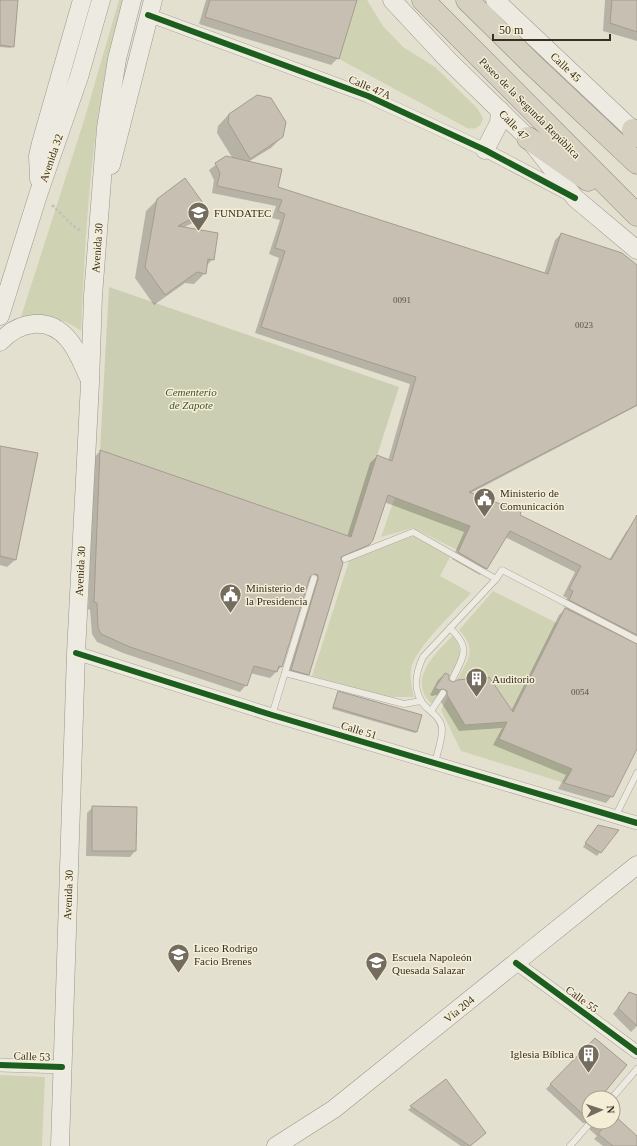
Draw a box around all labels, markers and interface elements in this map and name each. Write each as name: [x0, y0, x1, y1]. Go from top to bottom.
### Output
scale bar: [493, 16, 610, 42]
text: 50 m: [499, 23, 524, 37]
street label: Calle 45: [548, 50, 584, 84]
street label: Paseo de la Segunda República: [477, 55, 583, 161]
street label: Calle 47A: [347, 73, 393, 101]
street label: Calle 47: [497, 108, 532, 143]
street label: Avenida 32: [37, 132, 65, 184]
school or university icon: FUNDATEC: [185, 200, 211, 233]
place label: FUNDATEC: [214, 207, 271, 219]
street label: Avenida 30: [89, 222, 105, 273]
house number: 0091: [393, 295, 411, 305]
house number: 0023: [575, 320, 594, 330]
park label: Cementerio de Zapote: [165, 386, 217, 411]
public building icon: Ministerio de Comunicación: [472, 486, 498, 519]
place label: Ministerio de Comunicación: [500, 487, 565, 512]
street label: Avenida 30: [73, 545, 87, 596]
public building icon: Ministerio de la Presidencia: [218, 581, 244, 614]
place label: Ministerio de la Presidencia: [246, 582, 308, 607]
building icon: Auditorio: [464, 666, 490, 699]
place label: Auditorio: [492, 673, 535, 685]
house number: 0054: [571, 687, 590, 697]
street label: Calle 51: [340, 719, 378, 741]
street label: Avenida 30: [61, 869, 75, 920]
school or university icon: Liceo Rodrigo Facio Brenes: [166, 941, 192, 974]
place label: Liceo Rodrigo Facio Brenes: [194, 942, 258, 967]
school or university icon: Escuela Napoleón Quesada Salazar: [363, 950, 389, 983]
place label: Escuela Napoleón Quesada Salazar: [392, 951, 472, 976]
street label: Calle 55: [564, 983, 601, 1015]
street label: Vía 204: [442, 993, 477, 1025]
building icon: Iglesia Bíblica: [576, 1041, 602, 1074]
place label: Iglesia Bíblica: [510, 1048, 574, 1060]
street label: Calle 53: [13, 1049, 51, 1063]
north arrow: [581, 1090, 621, 1130]
text: N: [605, 1105, 617, 1114]

